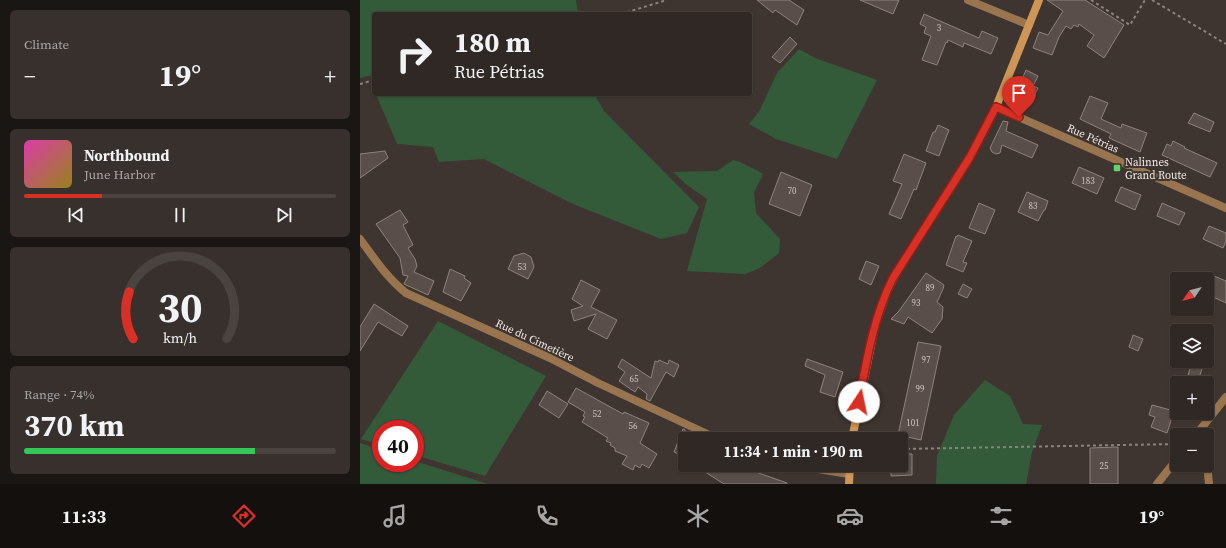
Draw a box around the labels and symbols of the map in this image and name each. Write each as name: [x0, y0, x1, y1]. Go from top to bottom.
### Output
house number: 3: [937, 22, 942, 34]
pin: [1002, 76, 1036, 117]
street label: Rue Pétrias: [1065, 120, 1121, 157]
place label: Nalinnes Grand Route: [1125, 155, 1187, 183]
marker: Nalinnes Grand Route: [1112, 163, 1122, 173]
house number: 183: [1081, 175, 1095, 187]
house number: 70: [787, 185, 797, 197]
house number: 83: [1028, 200, 1038, 212]
house number: 53: [517, 261, 527, 273]
north arrow: [1170, 272, 1214, 316]
house number: 89: [925, 282, 935, 294]
house number: 93: [911, 297, 921, 309]
street label: Rue du Cimetière: [493, 316, 577, 365]
house number: 97: [921, 354, 931, 366]
house number: 65: [629, 373, 639, 385]
position arrow: [838, 381, 880, 423]
house number: 99: [915, 383, 925, 395]
house number: 52: [592, 408, 602, 420]
house number: 101: [906, 417, 920, 429]
speed limit sign: 40: [372, 420, 424, 472]
house number: 56: [628, 420, 638, 432]
house number: 25: [1099, 460, 1109, 472]

